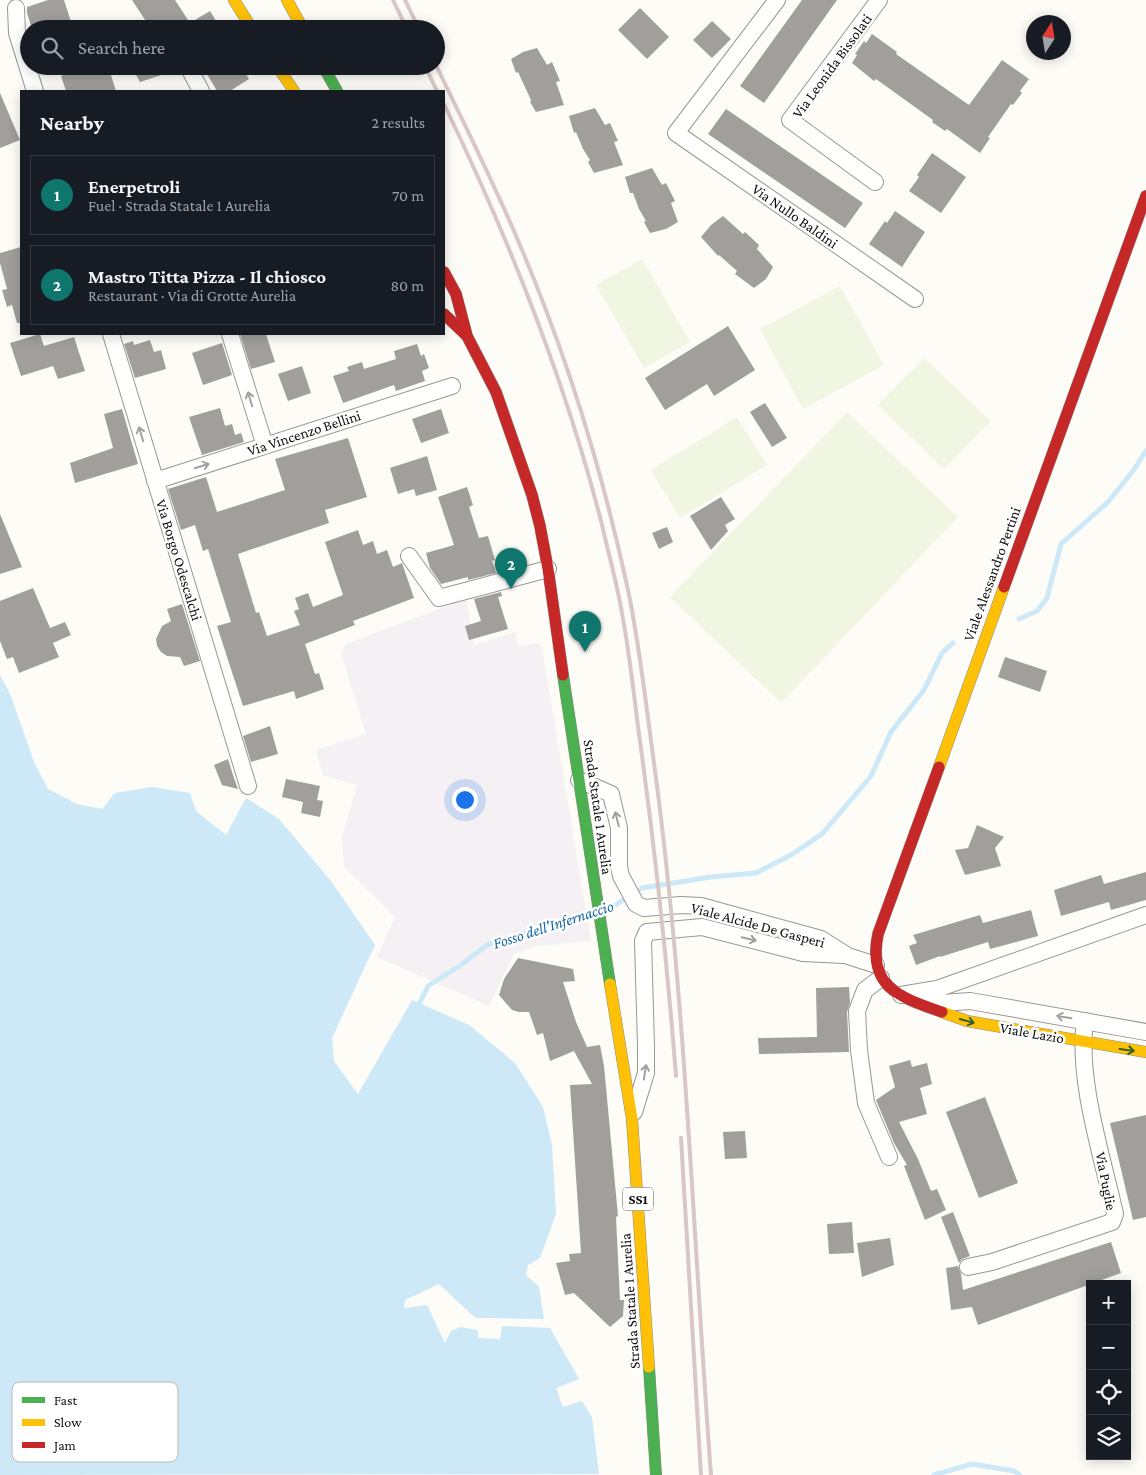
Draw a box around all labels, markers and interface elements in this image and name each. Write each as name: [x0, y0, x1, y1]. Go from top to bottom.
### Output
street label: Via Leonida Bissolati: [789, 11, 875, 121]
north arrow: [1026, 15, 1071, 60]
search box: [20, 20, 445, 75]
icon: search: [38, 34, 66, 62]
text: Search here: [78, 37, 165, 58]
text: Nearby: [40, 111, 104, 135]
text: 2 results: [372, 114, 425, 131]
text: Enerpetroli: [88, 176, 180, 197]
street label: Via Nullo Baldini: [749, 181, 841, 252]
text: 1: [54, 187, 60, 204]
text: 70 m: [392, 187, 424, 204]
text: Fuel · Strada Statale 1 Aurelia: [88, 197, 270, 214]
text: Mastro Titta Pizza - Il chiosco: [88, 266, 326, 287]
text: 2: [53, 277, 61, 294]
text: 80 m: [390, 277, 424, 294]
text: Restaurant · Via di Grotte Aurelia: [88, 287, 296, 304]
one-way arrow: [245, 392, 255, 408]
street label: Via Vincenzo Bellini: [245, 407, 363, 459]
one-way arrow: [136, 427, 146, 443]
one-way arrow: [193, 461, 209, 470]
street label: Via Borgo Odescalchi: [152, 497, 205, 623]
street label: Viale Alessandro Pertini: [960, 505, 1024, 643]
pin: 2: [495, 548, 527, 589]
pin: 1: [569, 611, 601, 652]
street label: Strada Statale 1 Aurelia: [581, 738, 615, 876]
your location: [452, 787, 478, 813]
one-way arrow: [612, 811, 621, 827]
water label: Fosso dell'Infernaccio: [491, 897, 616, 953]
street label: Viale Alcide De Gasperi: [689, 899, 827, 952]
one-way arrow: [741, 935, 757, 945]
one-way arrow: [1056, 1012, 1072, 1022]
one-way arrow: [958, 1016, 974, 1026]
street label: Viale Lazio: [999, 1020, 1065, 1046]
one-way arrow: [1118, 1045, 1134, 1055]
one-way arrow: [640, 1064, 650, 1080]
street label: Via Puglie: [1092, 1150, 1120, 1212]
road number: SS1: [623, 1188, 653, 1210]
street label: Strada Statale 1 Aurelia: [617, 1232, 643, 1369]
map controls: [1086, 1280, 1131, 1460]
button: +: [1086, 1280, 1131, 1325]
button: −: [1086, 1325, 1131, 1370]
button: locate: [1086, 1370, 1131, 1415]
legend: [12, 1382, 178, 1462]
text: Fast: [54, 1392, 78, 1408]
text: Slow: [54, 1414, 82, 1430]
button: layers: [1086, 1415, 1131, 1460]
text: Jam: [52, 1437, 76, 1453]

